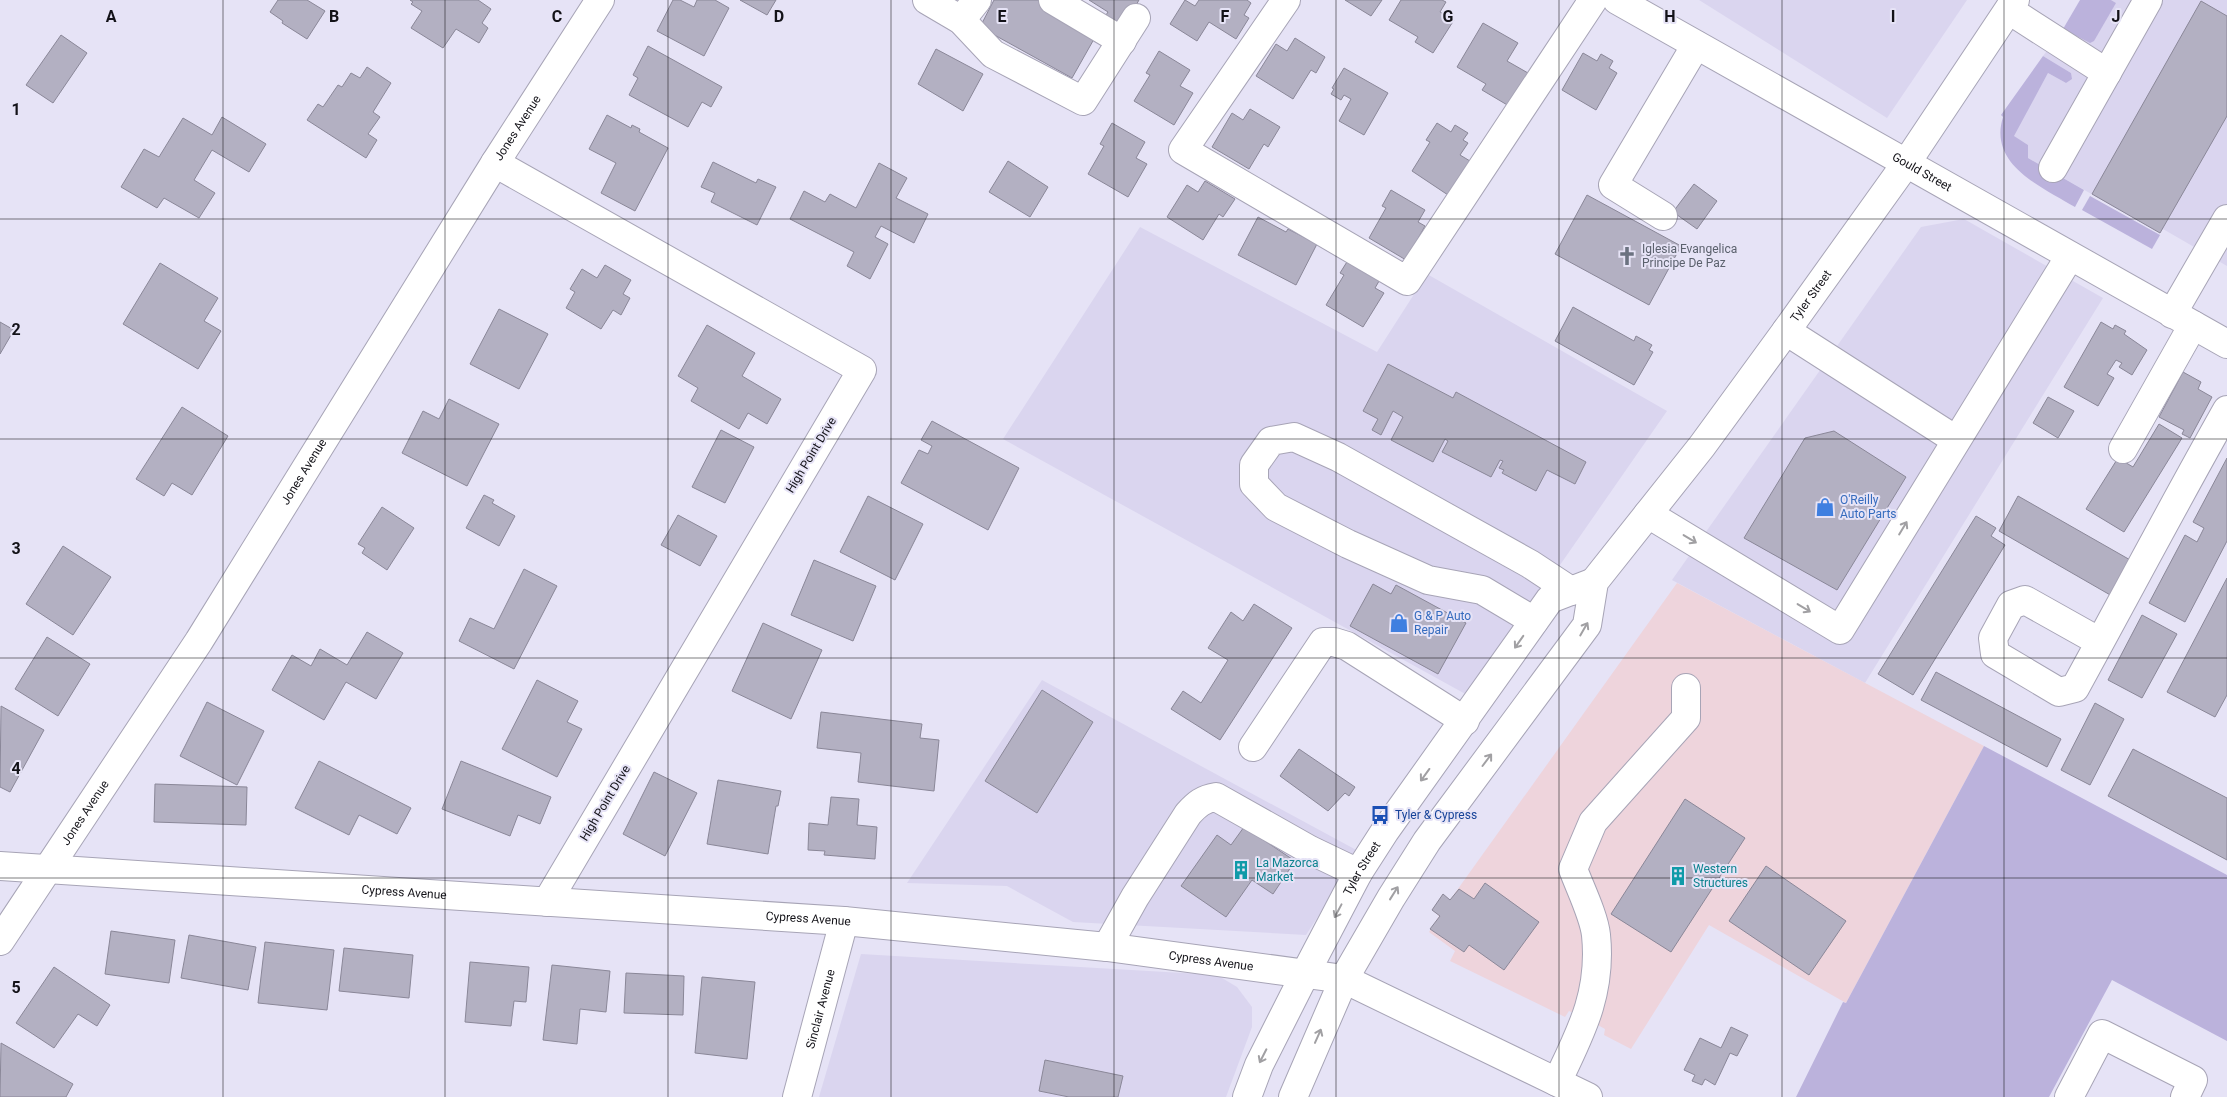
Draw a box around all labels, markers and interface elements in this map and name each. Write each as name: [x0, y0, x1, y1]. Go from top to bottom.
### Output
text: A: [106, 7, 117, 26]
text: B: [329, 7, 339, 26]
text: C: [552, 7, 562, 26]
text: D: [774, 7, 784, 26]
text: E: [998, 7, 1007, 26]
text: F: [1221, 7, 1230, 26]
text: G: [1443, 7, 1454, 26]
text: H: [1664, 7, 1676, 26]
text: I: [1891, 7, 1895, 26]
text: J: [2112, 7, 2120, 26]
street label: Jones Avenue: [491, 93, 544, 163]
text: 1: [11, 100, 21, 119]
street label: Gould Street: [1890, 150, 1954, 194]
place label: Iglesia Evangelica Principe De Paz: [1642, 242, 1737, 270]
church icon: Iglesia Evangelica Principe De Paz: [1616, 245, 1638, 267]
street label: Tyler Street: [1788, 267, 1834, 325]
text: 2: [11, 320, 21, 339]
street label: High Point Drive: [783, 415, 839, 495]
street label: Jones Avenue: [278, 436, 329, 507]
place label: O'Reilly Auto Parts: [1840, 493, 1897, 521]
shop icon: O'Reilly Auto Parts: [1814, 496, 1836, 518]
one-way arrow: [1898, 521, 1908, 535]
one-way arrow: [1683, 534, 1697, 545]
text: 3: [11, 539, 21, 558]
one-way arrow: [1796, 603, 1810, 613]
place label: G & P Auto Repair: [1414, 609, 1471, 637]
shop icon: G & P Auto Repair: [1388, 612, 1410, 634]
one-way arrow: [1578, 622, 1589, 636]
one-way arrow: [1514, 635, 1524, 649]
one-way arrow: [1482, 754, 1493, 767]
text: 4: [11, 759, 21, 778]
street label: High Point Drive: [577, 763, 633, 843]
one-way arrow: [1420, 768, 1430, 782]
street label: Jones Avenue: [59, 778, 112, 848]
bus stop icon: Tyler & Cypress: [1369, 804, 1391, 826]
place label: Tyler & Cypress: [1395, 808, 1477, 822]
street label: Tyler Street: [1340, 839, 1383, 898]
place label: La Mazorca Market: [1256, 856, 1318, 884]
building icon: La Mazorca Market: [1230, 859, 1252, 881]
place label: Western Structures: [1693, 862, 1748, 890]
building icon: Western Structures: [1667, 865, 1689, 887]
street label: Cypress Avenue: [361, 883, 447, 902]
one-way arrow: [1390, 886, 1400, 900]
one-way arrow: [1332, 904, 1342, 918]
street label: Cypress Avenue: [765, 909, 852, 929]
street label: Cypress Avenue: [1168, 948, 1254, 974]
street label: Sinclair Avenue: [803, 968, 838, 1050]
text: 5: [11, 978, 21, 997]
one-way arrow: [1314, 1029, 1324, 1044]
one-way arrow: [1258, 1048, 1267, 1063]

